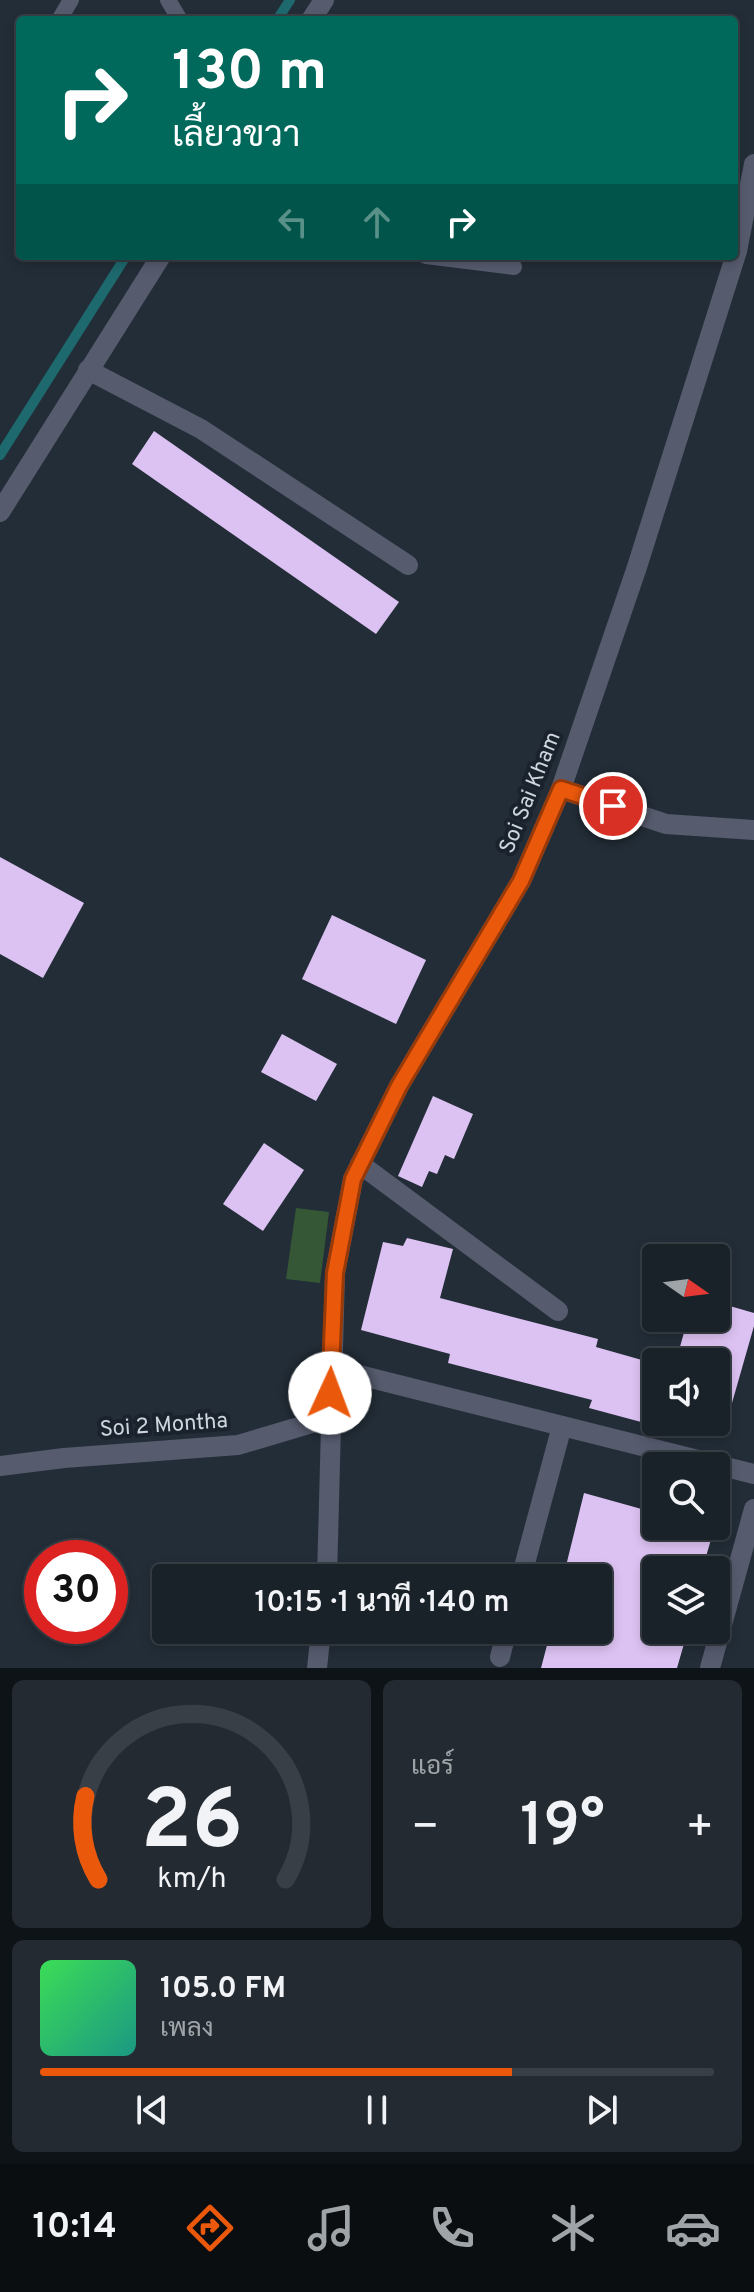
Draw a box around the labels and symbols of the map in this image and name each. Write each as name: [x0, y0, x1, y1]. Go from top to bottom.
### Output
street label: Soi Sai Kham: [494, 728, 568, 858]
pin: [579, 772, 647, 840]
north arrow: [642, 1244, 730, 1332]
position arrow: [288, 1351, 372, 1435]
street label: Soi 2 Montha: [99, 1408, 229, 1444]
speed limit sign: 30: [24, 1540, 128, 1644]

